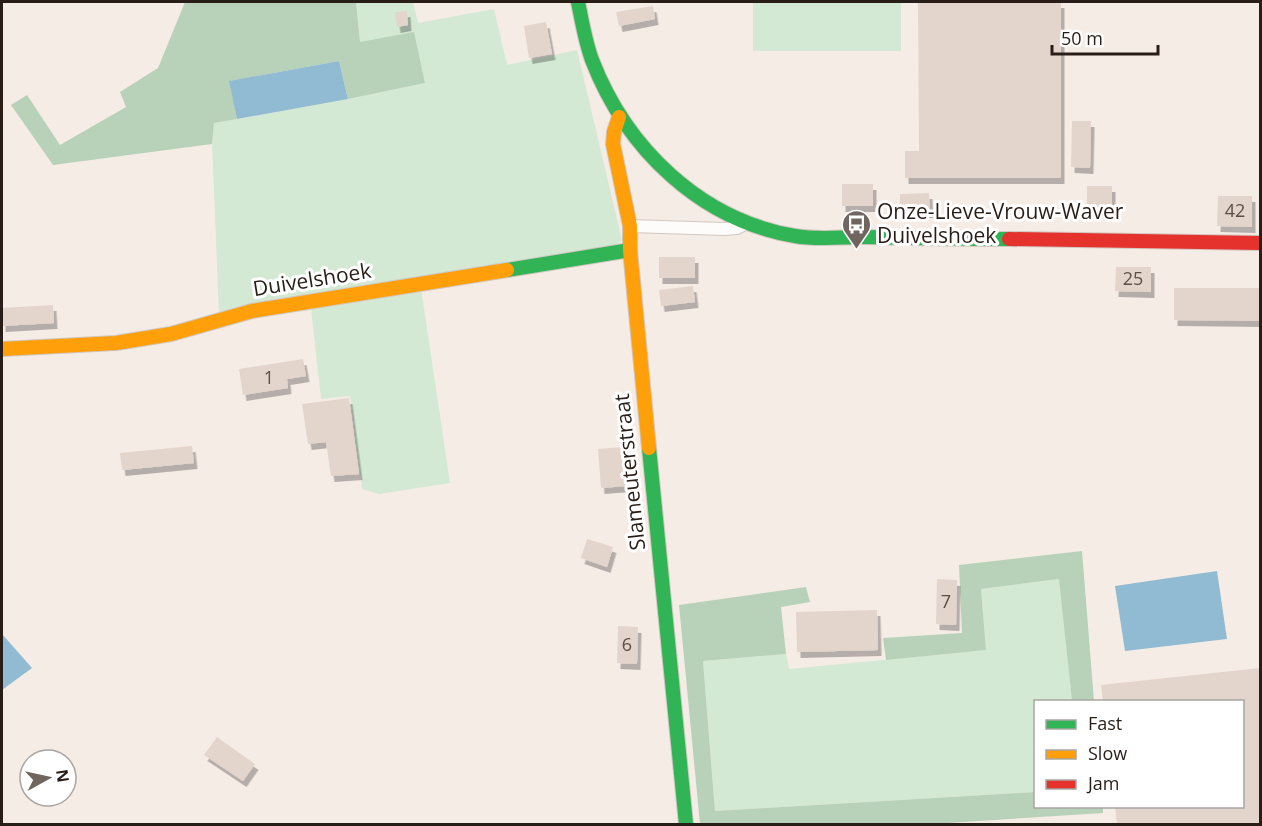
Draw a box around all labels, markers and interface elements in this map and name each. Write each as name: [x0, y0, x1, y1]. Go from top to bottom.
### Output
scale bar: [1052, 18, 1158, 56]
text: 50 m: [1061, 26, 1103, 50]
place label: Onze-Lieve-Vrouw-Waver Duivelshoek: [877, 197, 1124, 249]
house number: 42: [1225, 198, 1245, 222]
bus stop icon: Onze-Lieve-Vrouw-Waver Duivelshoek: [840, 208, 872, 250]
street label: Duivelshoek: [251, 256, 373, 302]
house number: 25: [1123, 266, 1143, 290]
house number: 1: [264, 365, 274, 389]
street label: Slameuterstraat: [607, 392, 651, 552]
house number: 7: [941, 589, 951, 613]
house number: 6: [622, 632, 632, 656]
legend: [1034, 700, 1244, 808]
text: Fast: [1088, 711, 1122, 735]
text: Slow: [1088, 741, 1127, 765]
north arrow: [18, 748, 78, 808]
text: N: [51, 768, 75, 784]
text: Jam: [1086, 771, 1120, 795]

